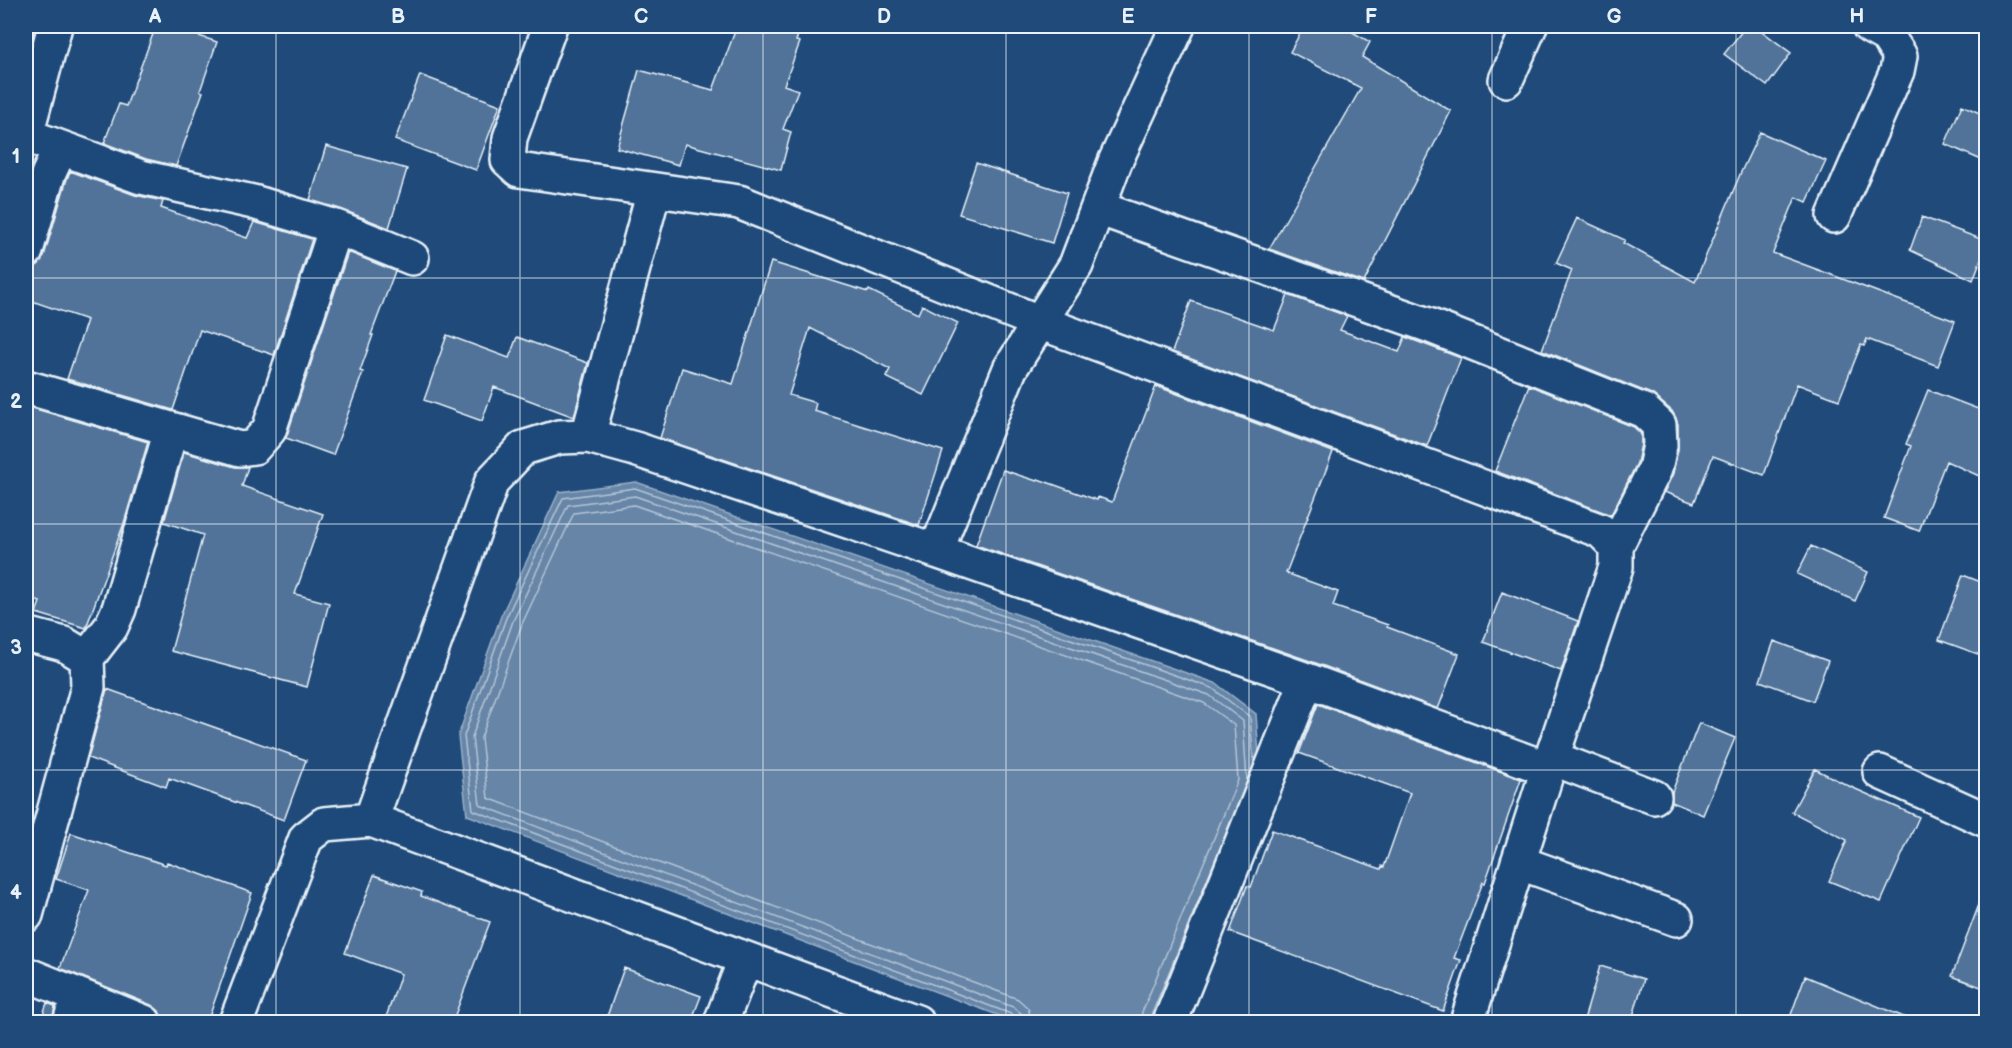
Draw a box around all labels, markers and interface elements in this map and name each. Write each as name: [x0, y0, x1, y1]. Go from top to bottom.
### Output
text: A: [148, 5, 162, 29]
text: B: [391, 5, 405, 29]
text: C: [634, 5, 648, 29]
text: D: [877, 5, 891, 29]
text: E: [1122, 5, 1135, 29]
text: F: [1365, 5, 1377, 29]
text: G: [1607, 5, 1622, 29]
text: H: [1850, 5, 1864, 29]
text: 1: [12, 145, 20, 169]
text: 2: [10, 390, 22, 414]
text: 3: [10, 636, 22, 660]
text: 4: [10, 881, 22, 905]

